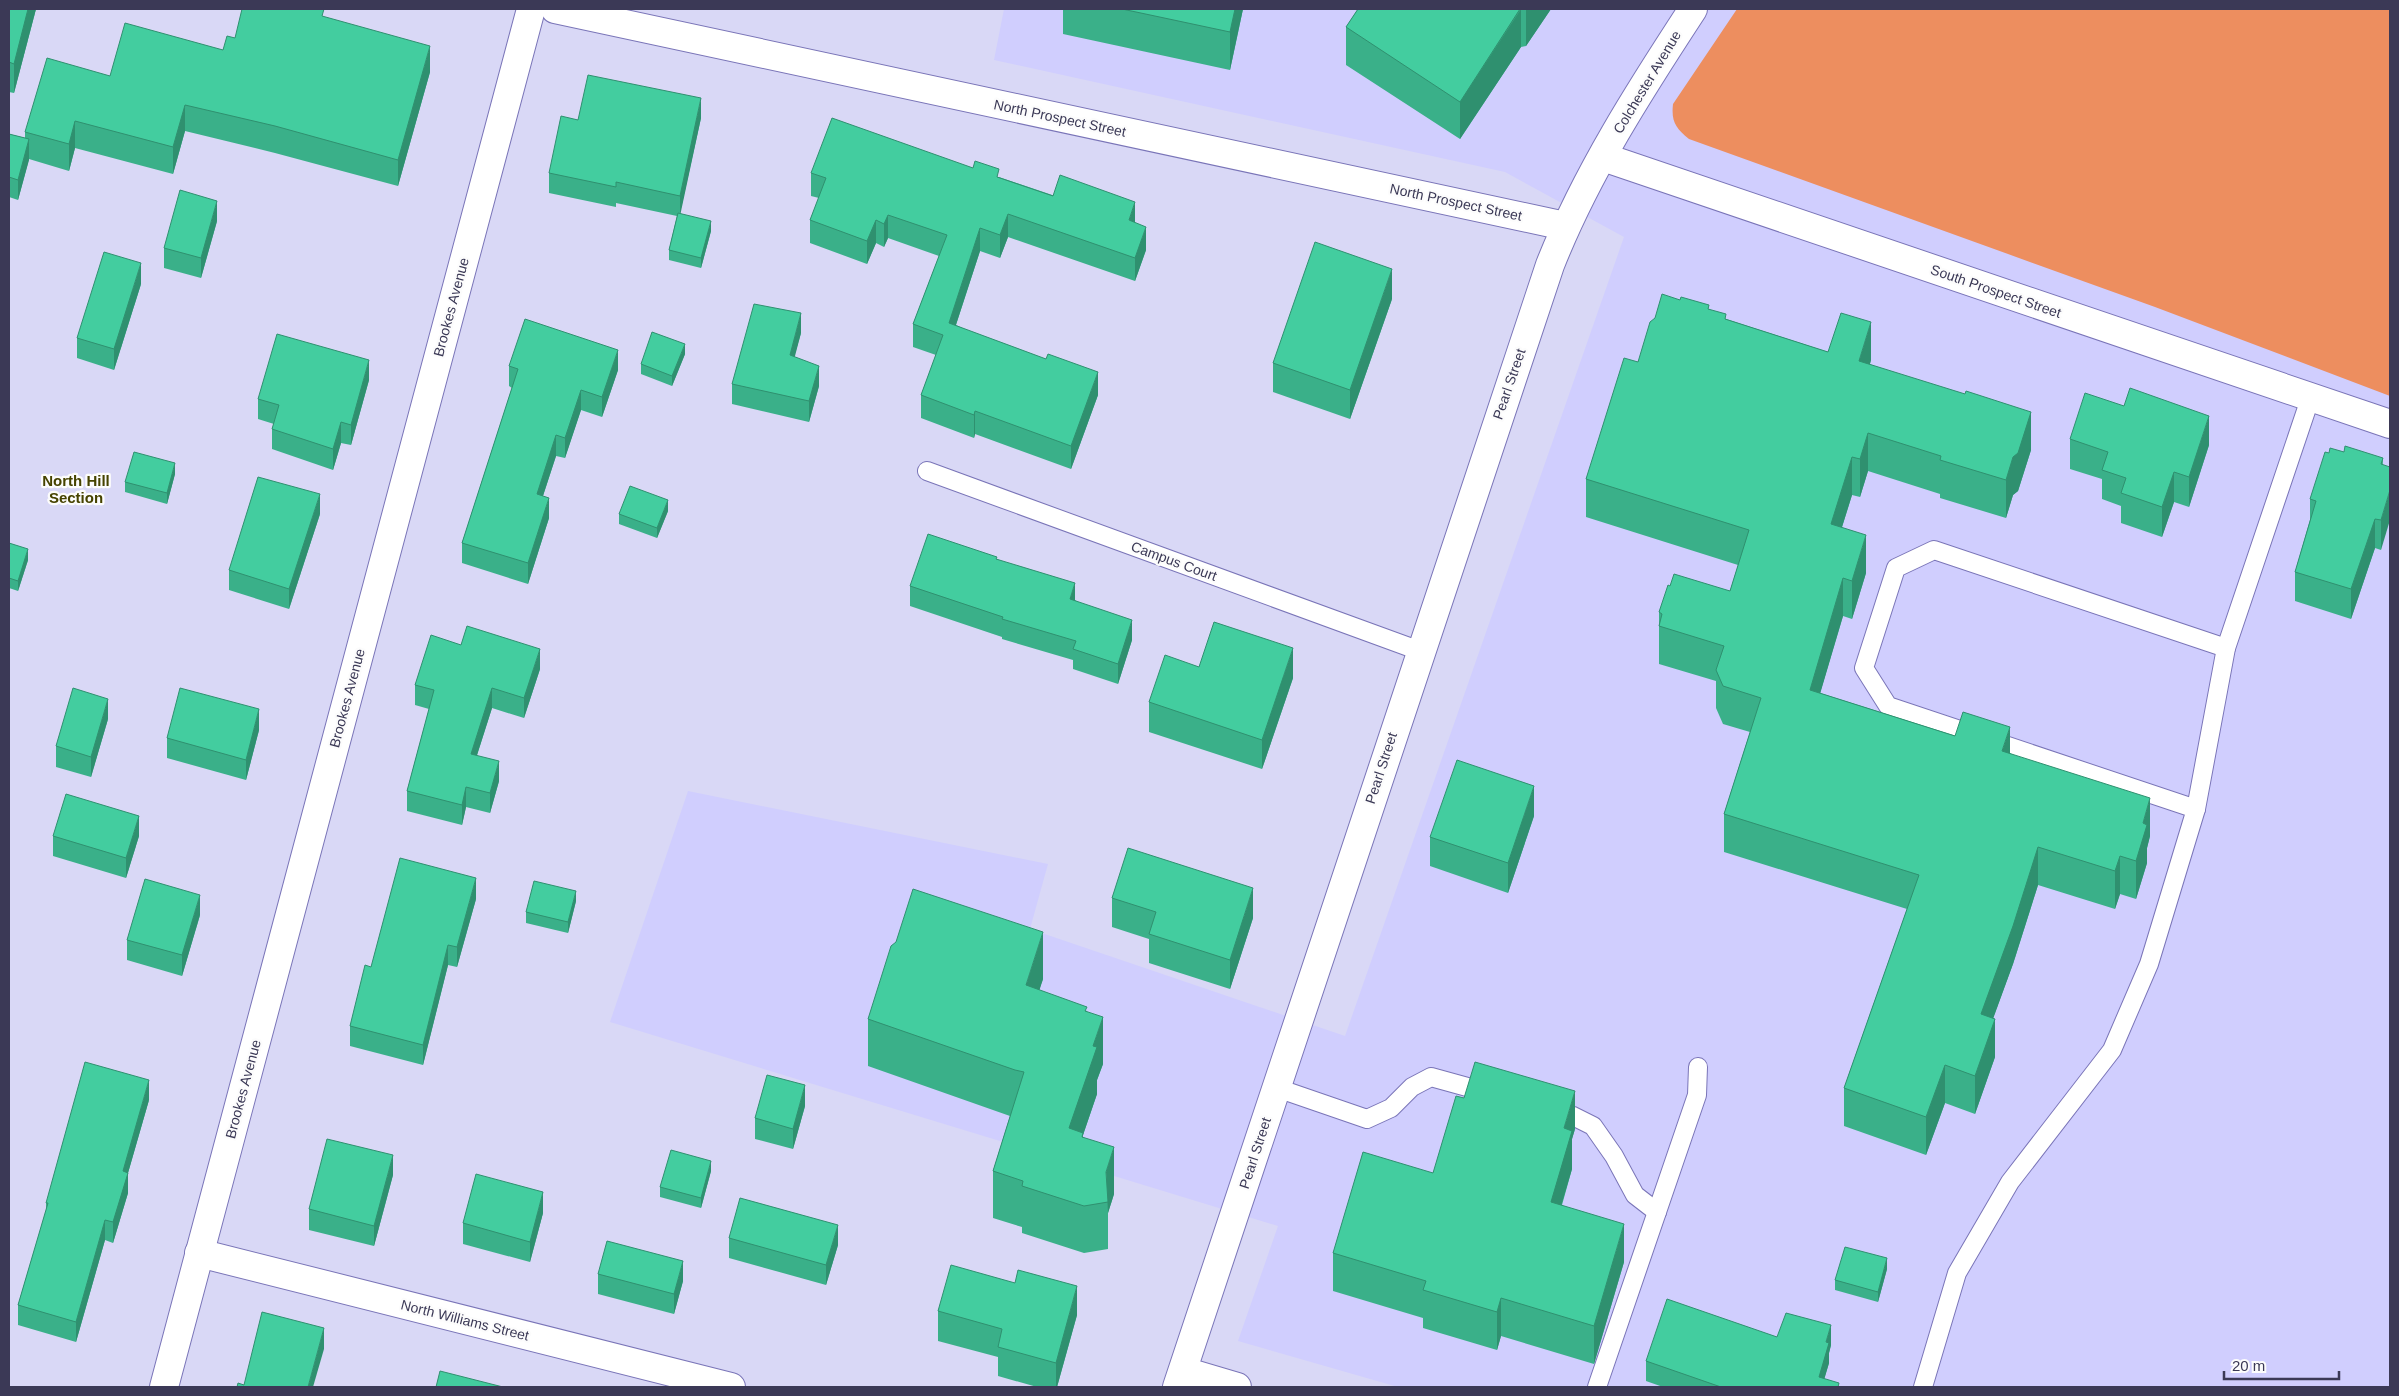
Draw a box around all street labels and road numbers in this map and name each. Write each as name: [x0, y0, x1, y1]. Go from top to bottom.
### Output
street label: Colchester Avenue: [1610, 27, 1684, 136]
street label: North Prospect Street: [992, 96, 1128, 140]
street label: North Prospect Street: [1388, 180, 1524, 224]
street label: Brookes Avenue: [430, 256, 472, 358]
street label: South Prospect Street: [1929, 261, 2063, 321]
street label: Pearl Street: [1489, 346, 1529, 422]
street label: Campus Court: [1129, 538, 1219, 584]
street label: Brookes Avenue: [326, 647, 368, 749]
street label: Pearl Street: [1362, 730, 1400, 806]
street label: Brookes Avenue: [222, 1038, 264, 1140]
street label: Pearl Street: [1236, 1115, 1274, 1191]
street label: North Williams Street: [399, 1296, 531, 1344]

